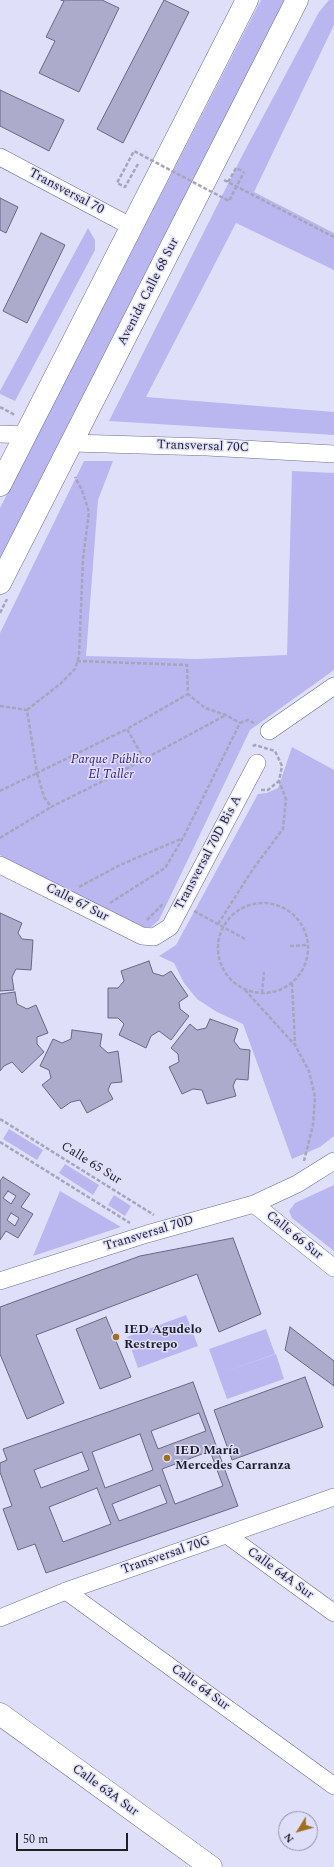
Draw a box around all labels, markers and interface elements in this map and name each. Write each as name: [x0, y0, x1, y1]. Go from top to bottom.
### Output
street label: Transversal 70: [26, 166, 106, 218]
street label: Avenida Calle 68 Sur: [115, 236, 183, 348]
street label: Transversal 70C: [157, 438, 249, 456]
park label: Parque Público El Taller: [71, 752, 151, 783]
street label: Transversal 70D Bis A: [172, 793, 246, 913]
street label: Calle 67 Sur: [43, 880, 111, 926]
street label: Calle 65 Sur: [58, 1139, 124, 1189]
street label: Calle 66 Sur: [262, 1208, 326, 1264]
street label: Transversal 70D: [102, 1213, 196, 1255]
place label: IED Agudelo Restrepo: [124, 1322, 202, 1353]
marker: IED Agudelo Restrepo: [111, 1332, 121, 1342]
place label: IED María Mercedes Carranza: [175, 1443, 291, 1474]
marker: IED María Mercedes Carranza: [162, 1453, 172, 1463]
street label: Transversal 70G: [120, 1534, 212, 1578]
street label: Calle 64A Sur: [244, 1545, 316, 1603]
street label: Calle 64 Sur: [168, 1662, 232, 1714]
street label: Calle 63A Sur: [69, 1762, 141, 1820]
north arrow: [278, 1811, 318, 1851]
scale bar: [18, 1825, 130, 1851]
text: N: [279, 1829, 298, 1847]
text: 50 m: [23, 1830, 48, 1849]

